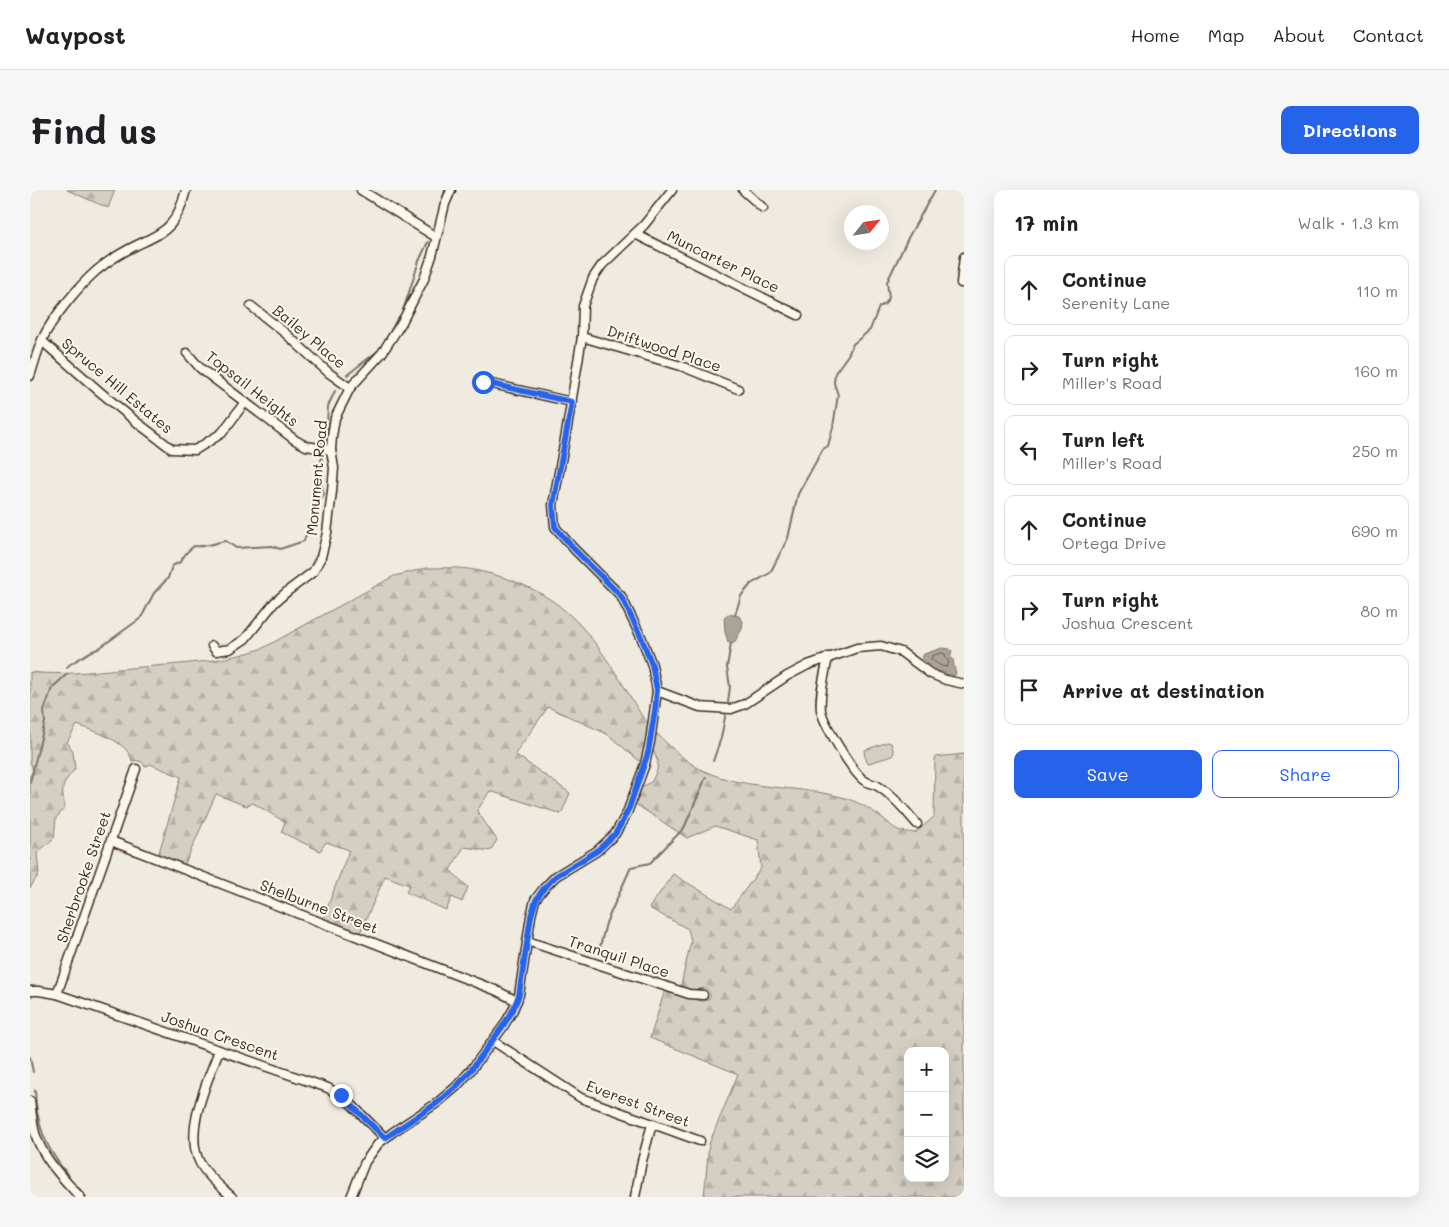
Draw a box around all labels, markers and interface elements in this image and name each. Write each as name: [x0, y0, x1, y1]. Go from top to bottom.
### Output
text: Waypost: [25, 19, 126, 50]
text: Home: [1131, 23, 1180, 47]
text: Map: [1208, 23, 1244, 47]
text: About: [1272, 23, 1325, 47]
text: Contact: [1353, 23, 1424, 47]
button: Directions: [1281, 106, 1419, 154]
text: Find us: [30, 107, 157, 153]
north arrow: [844, 205, 889, 250]
text: 17 min: [1014, 209, 1078, 236]
text: Walk · 1.3 km: [1298, 212, 1399, 233]
street label: Muncarter Place: [664, 225, 783, 297]
text: Continue: [1062, 267, 1147, 292]
icon: ahead: [1015, 276, 1043, 304]
text: 110 m: [1356, 280, 1398, 301]
text: Serenity Lane: [1062, 292, 1170, 313]
street label: Bailey Place: [269, 300, 350, 373]
street label: Driftwood Place: [605, 320, 724, 376]
street label: Spruce Hill Estates: [58, 333, 177, 438]
street label: Topsail Heights: [202, 346, 303, 431]
text: Turn right: [1062, 347, 1159, 372]
icon: right: [1015, 356, 1043, 384]
text: 160 m: [1353, 360, 1398, 381]
route start: [472, 371, 495, 394]
text: Miller's Road: [1062, 372, 1162, 393]
street label: Monument Road: [301, 419, 331, 536]
text: Turn left: [1062, 427, 1145, 452]
icon: left: [1015, 436, 1043, 464]
text: 250 m: [1352, 440, 1398, 461]
text: Miller's Road: [1062, 452, 1162, 473]
text: Continue: [1062, 507, 1147, 532]
icon: ahead: [1015, 516, 1043, 544]
text: 690 m: [1351, 520, 1398, 541]
text: Ortega Drive: [1062, 532, 1166, 553]
text: Turn right: [1062, 587, 1159, 612]
icon: right: [1015, 596, 1043, 624]
text: 80 m: [1361, 600, 1398, 621]
text: Joshua Crescent: [1062, 612, 1193, 633]
icon: arrive: [1015, 676, 1043, 704]
text: Arrive at destination: [1062, 678, 1265, 703]
button: Save: [1014, 750, 1202, 798]
button: Share: [1212, 750, 1399, 798]
street label: Sherbrooke Street: [51, 808, 115, 945]
street label: Shelburne Street: [257, 874, 381, 938]
street label: Tranquil Place: [566, 930, 672, 982]
street label: Joshua Crescent: [159, 1006, 282, 1065]
map controls: [904, 1047, 949, 1182]
button: +: [904, 1047, 949, 1092]
street label: Everest Street: [584, 1075, 693, 1131]
route end: [330, 1084, 353, 1107]
button: −: [904, 1092, 949, 1137]
button: layers: [904, 1137, 949, 1182]

